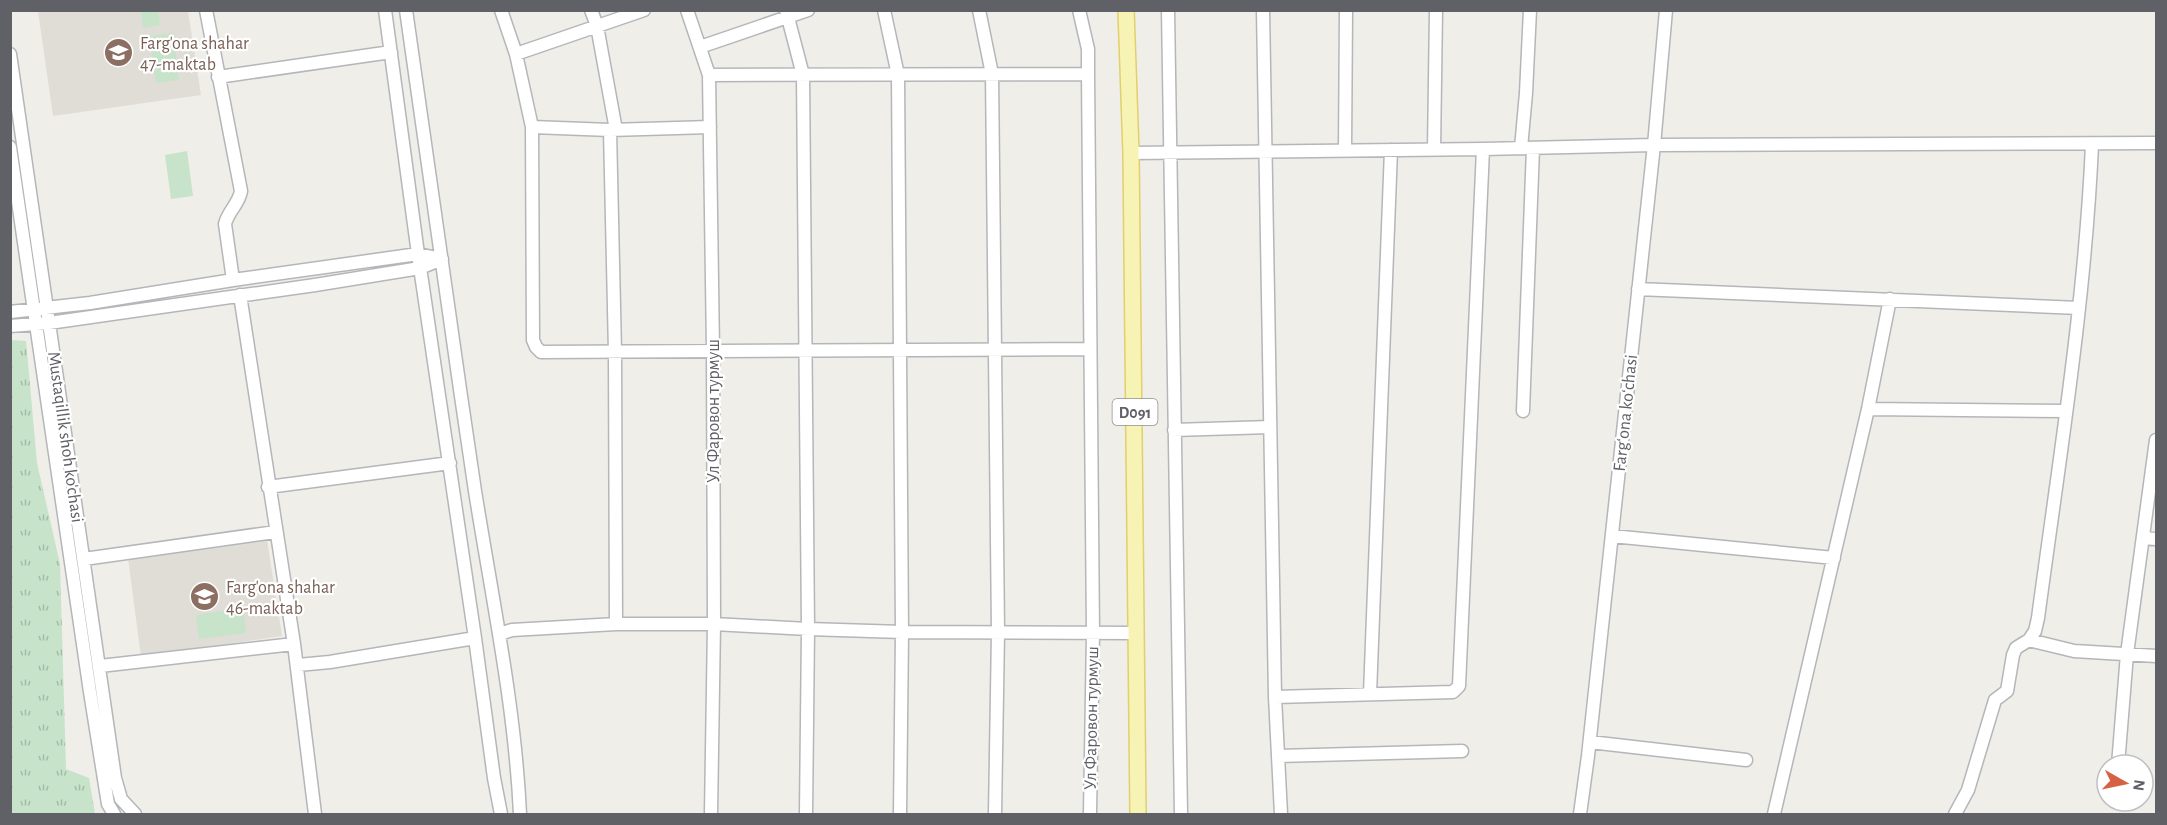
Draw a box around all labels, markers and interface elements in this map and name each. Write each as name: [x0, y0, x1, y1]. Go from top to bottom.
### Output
place label: Farg'ona shahar 47-maktab: [140, 35, 249, 74]
school or university icon: Farg'ona shahar 47-maktab: [103, 37, 135, 69]
street label: Ул Фаровон турмуш: [705, 339, 723, 483]
street label: Mustaqillik shoh ko'chasi: [44, 350, 86, 524]
street label: Fargʻona koʻchasi: [1611, 354, 1641, 473]
road number: D091: [1112, 399, 1158, 425]
place label: Farg'ona shahar 46-maktab: [226, 579, 335, 618]
school or university icon: Farg'ona shahar 46-maktab: [189, 581, 221, 613]
street label: Ул Фаровон турмуш: [1082, 646, 1102, 790]
north arrow: [2095, 753, 2155, 813]
text: N: [2130, 778, 2148, 792]

